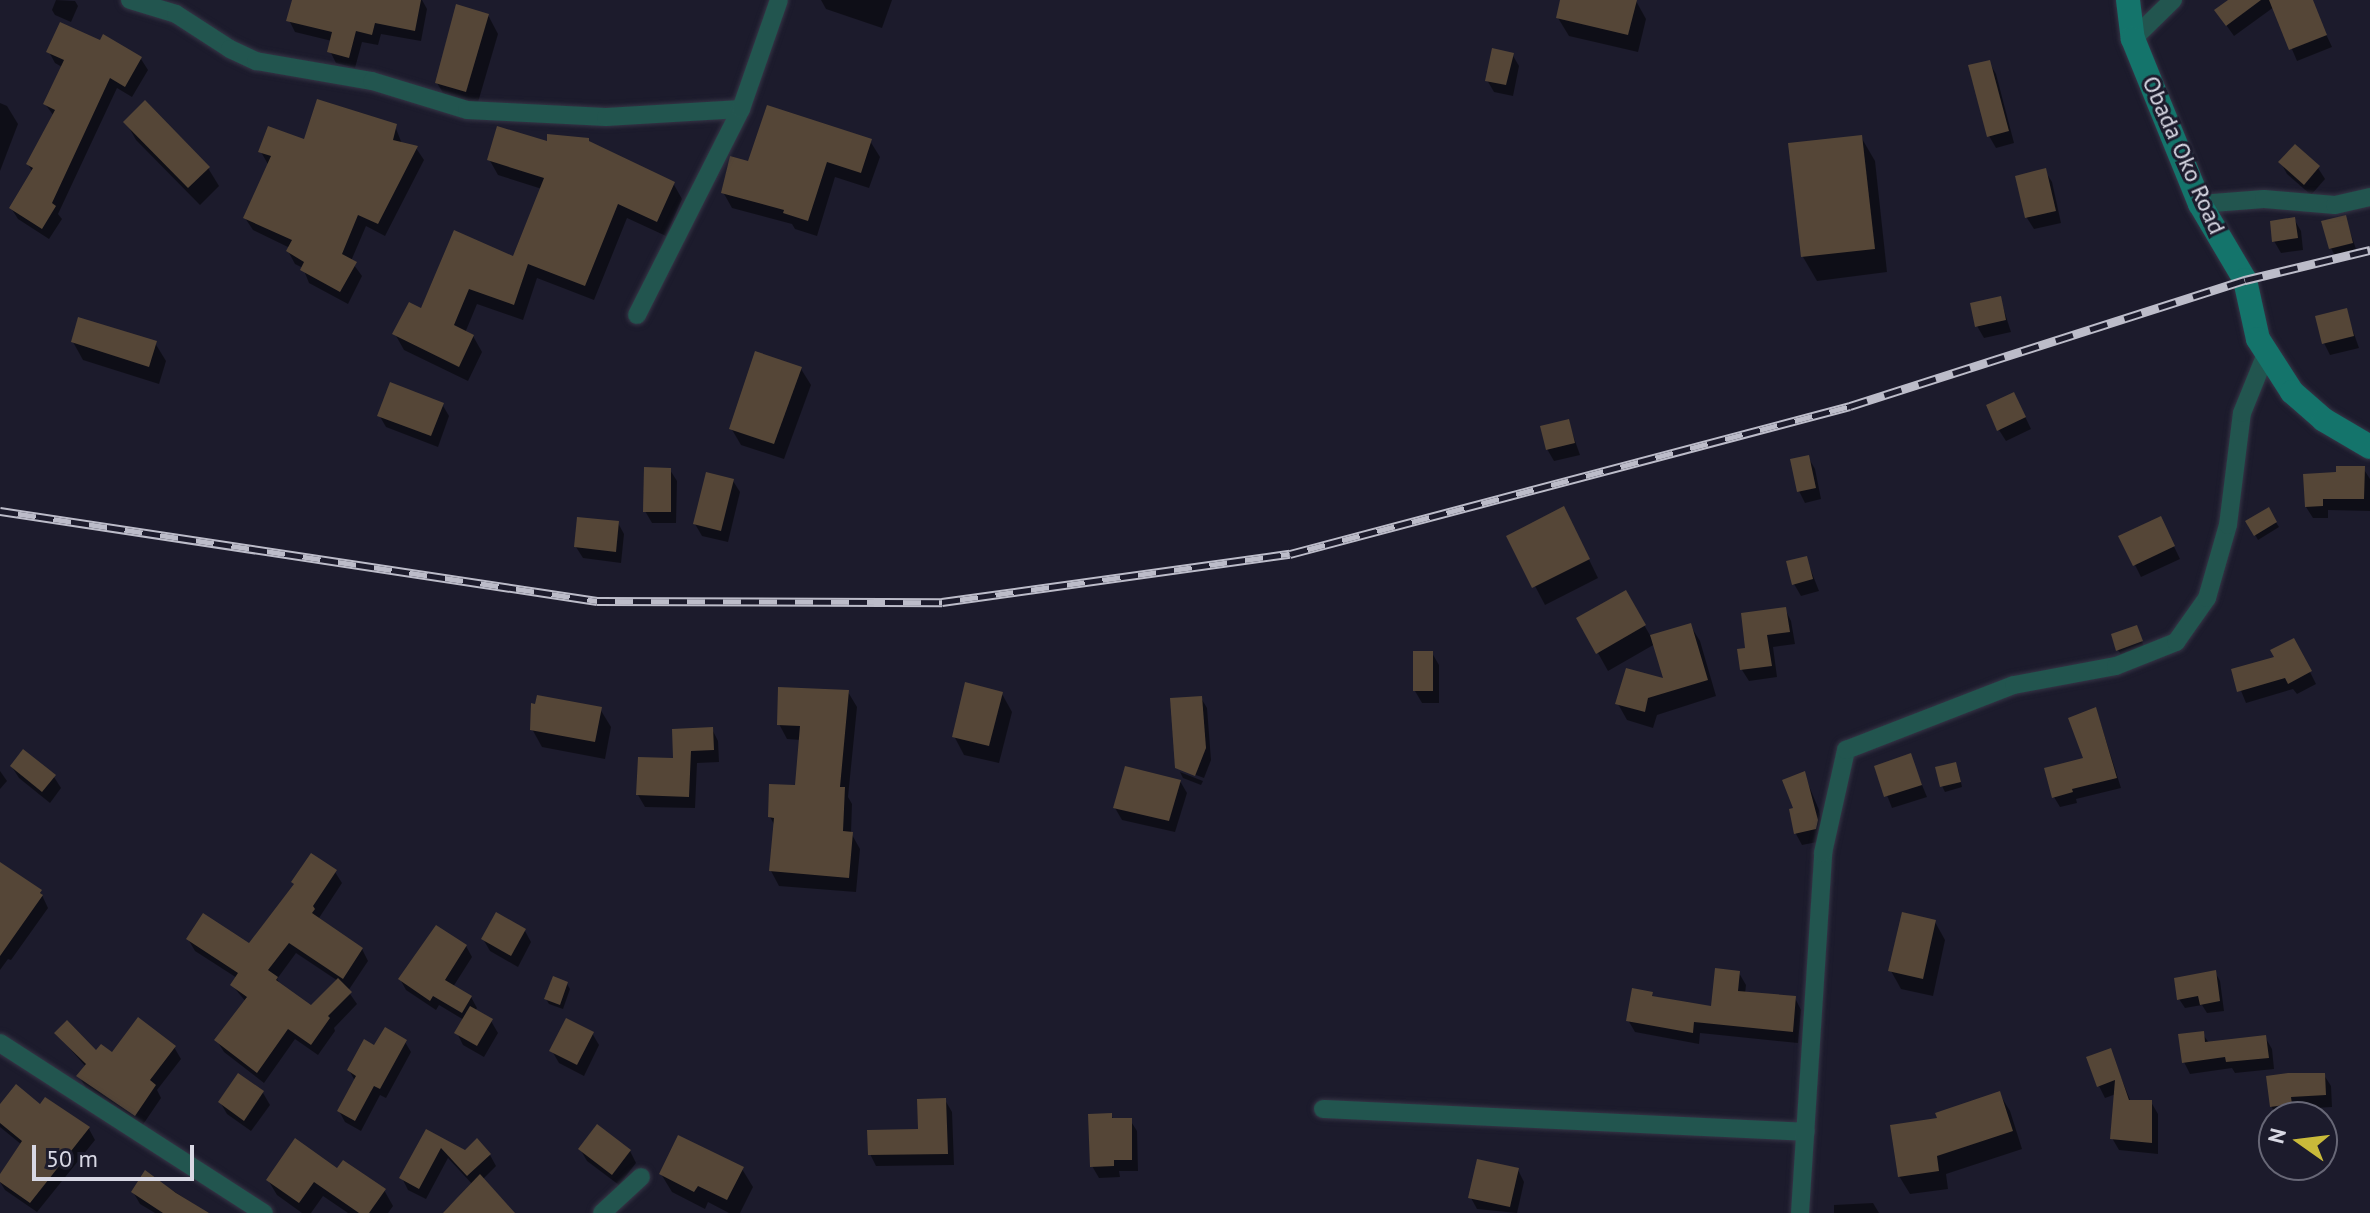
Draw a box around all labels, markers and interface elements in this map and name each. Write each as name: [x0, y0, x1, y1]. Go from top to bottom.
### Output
street label: Obada Oko Road: [2136, 71, 2232, 239]
north arrow: [2258, 1101, 2338, 1181]
text: N: [2261, 1125, 2292, 1146]
scale bar: [36, 1129, 198, 1179]
text: 50 m: [46, 1143, 98, 1174]

